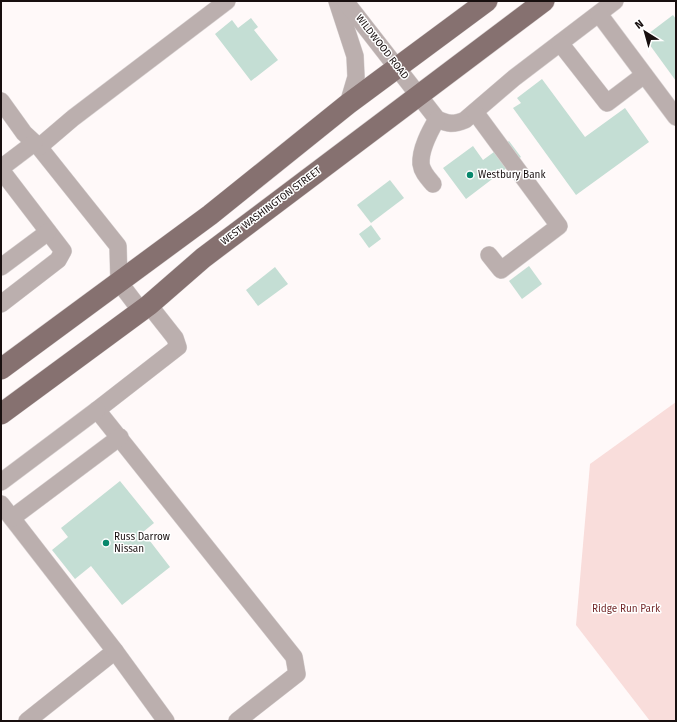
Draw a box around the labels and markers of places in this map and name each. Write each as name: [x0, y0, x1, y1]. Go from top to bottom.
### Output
place label: Westbury Bank: [478, 169, 546, 181]
marker: Westbury Bank: [465, 170, 475, 180]
place label: Russ Darrow Nissan: [114, 531, 170, 555]
marker: Russ Darrow Nissan: [101, 538, 111, 548]

